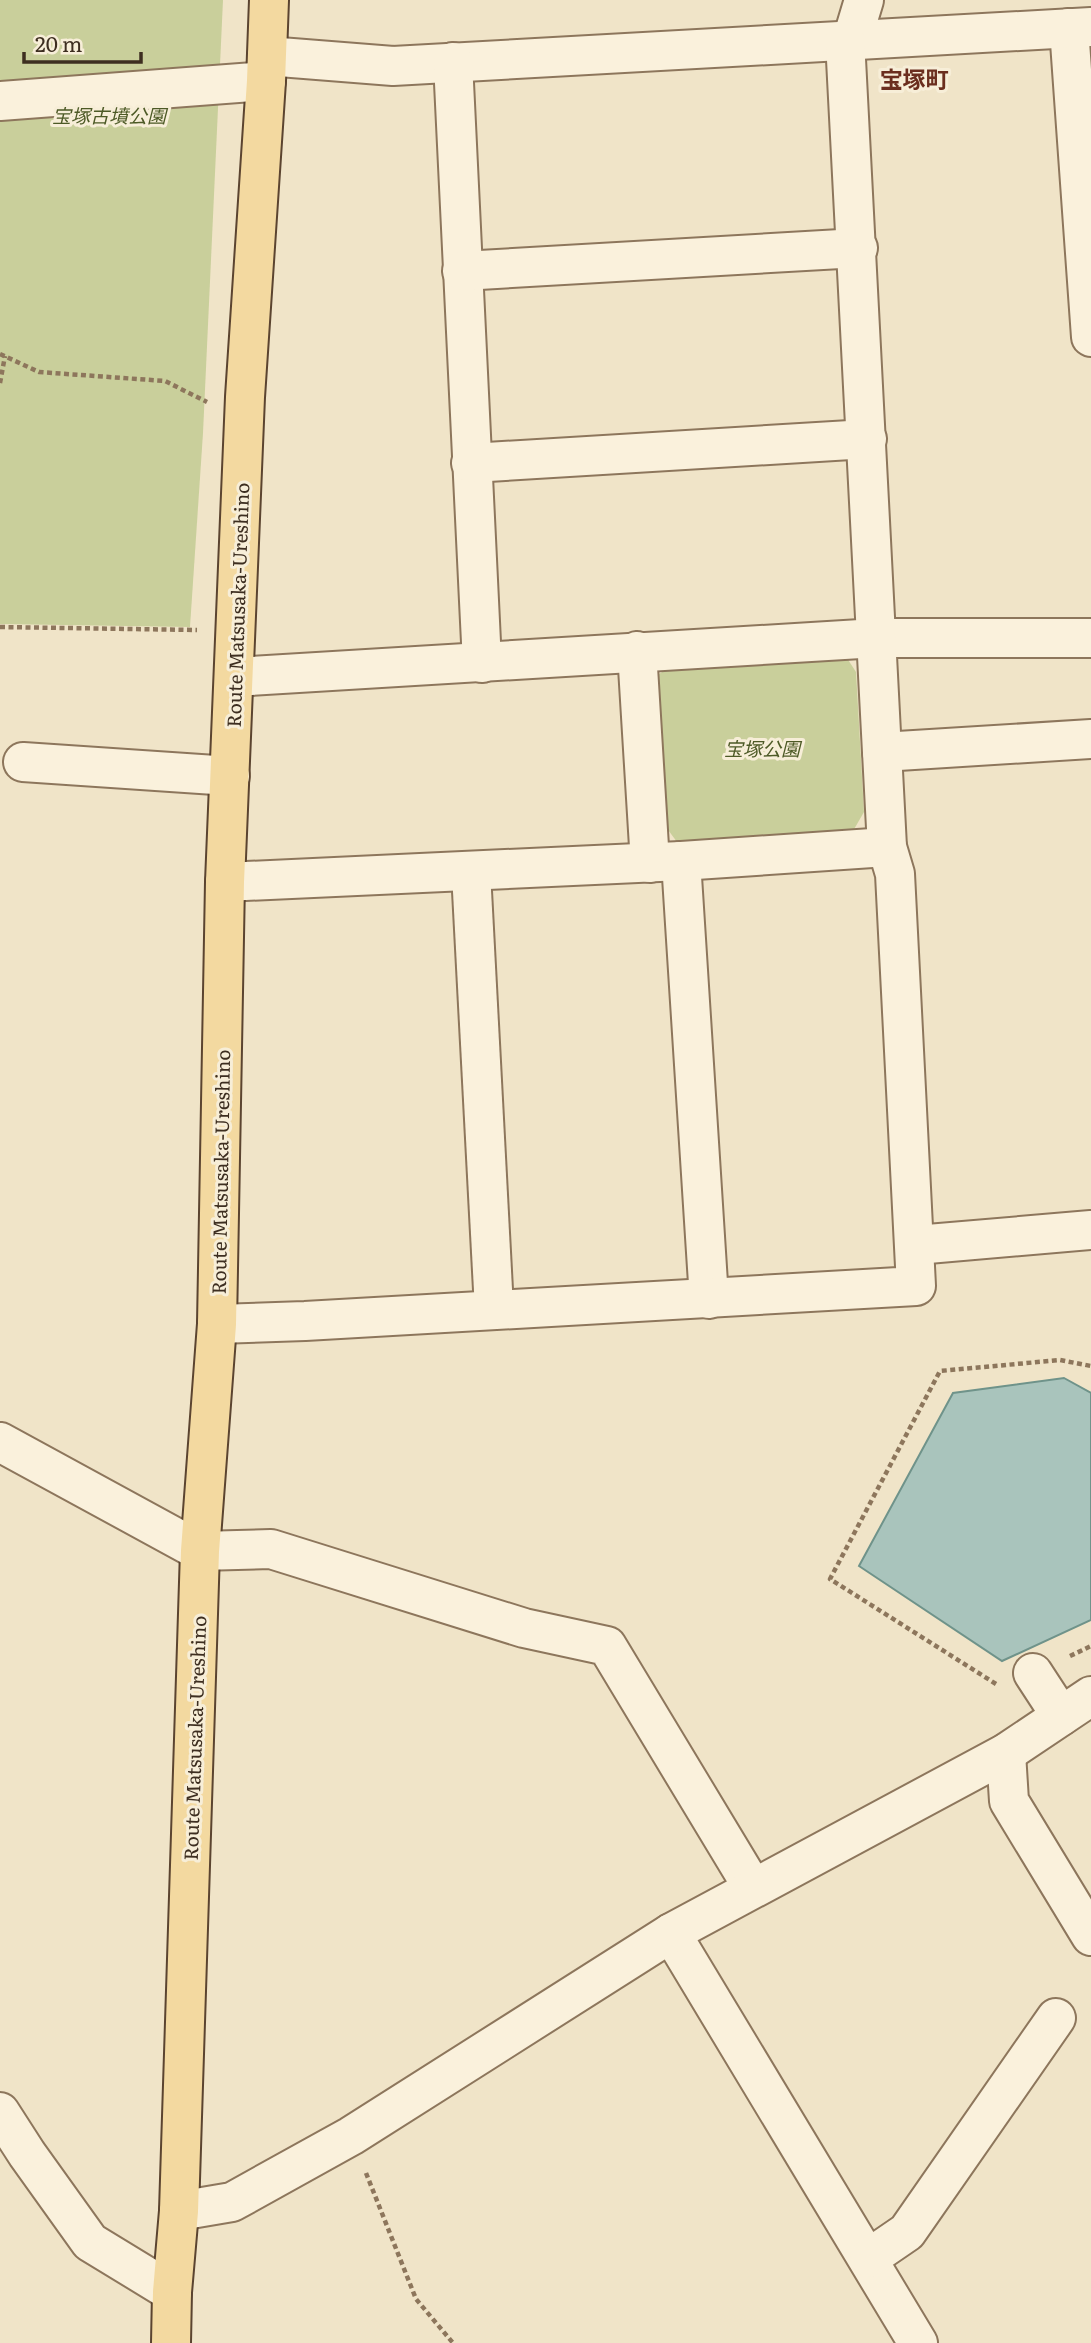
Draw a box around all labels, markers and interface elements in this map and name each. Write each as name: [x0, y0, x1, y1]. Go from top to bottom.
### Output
scale bar: [24, 21, 142, 65]
text: 20 m: [35, 27, 82, 58]
district label: 宝塚町: [880, 61, 949, 95]
park label: 宝塚古墳公園: [52, 101, 169, 129]
street label: Route Matsusaka-Ureshino: [219, 482, 255, 728]
park label: 宝塚公園: [724, 734, 803, 762]
street label: Route Matsusaka-Ureshino: [204, 1049, 236, 1295]
street label: Route Matsusaka-Ureshino: [176, 1615, 212, 1861]

